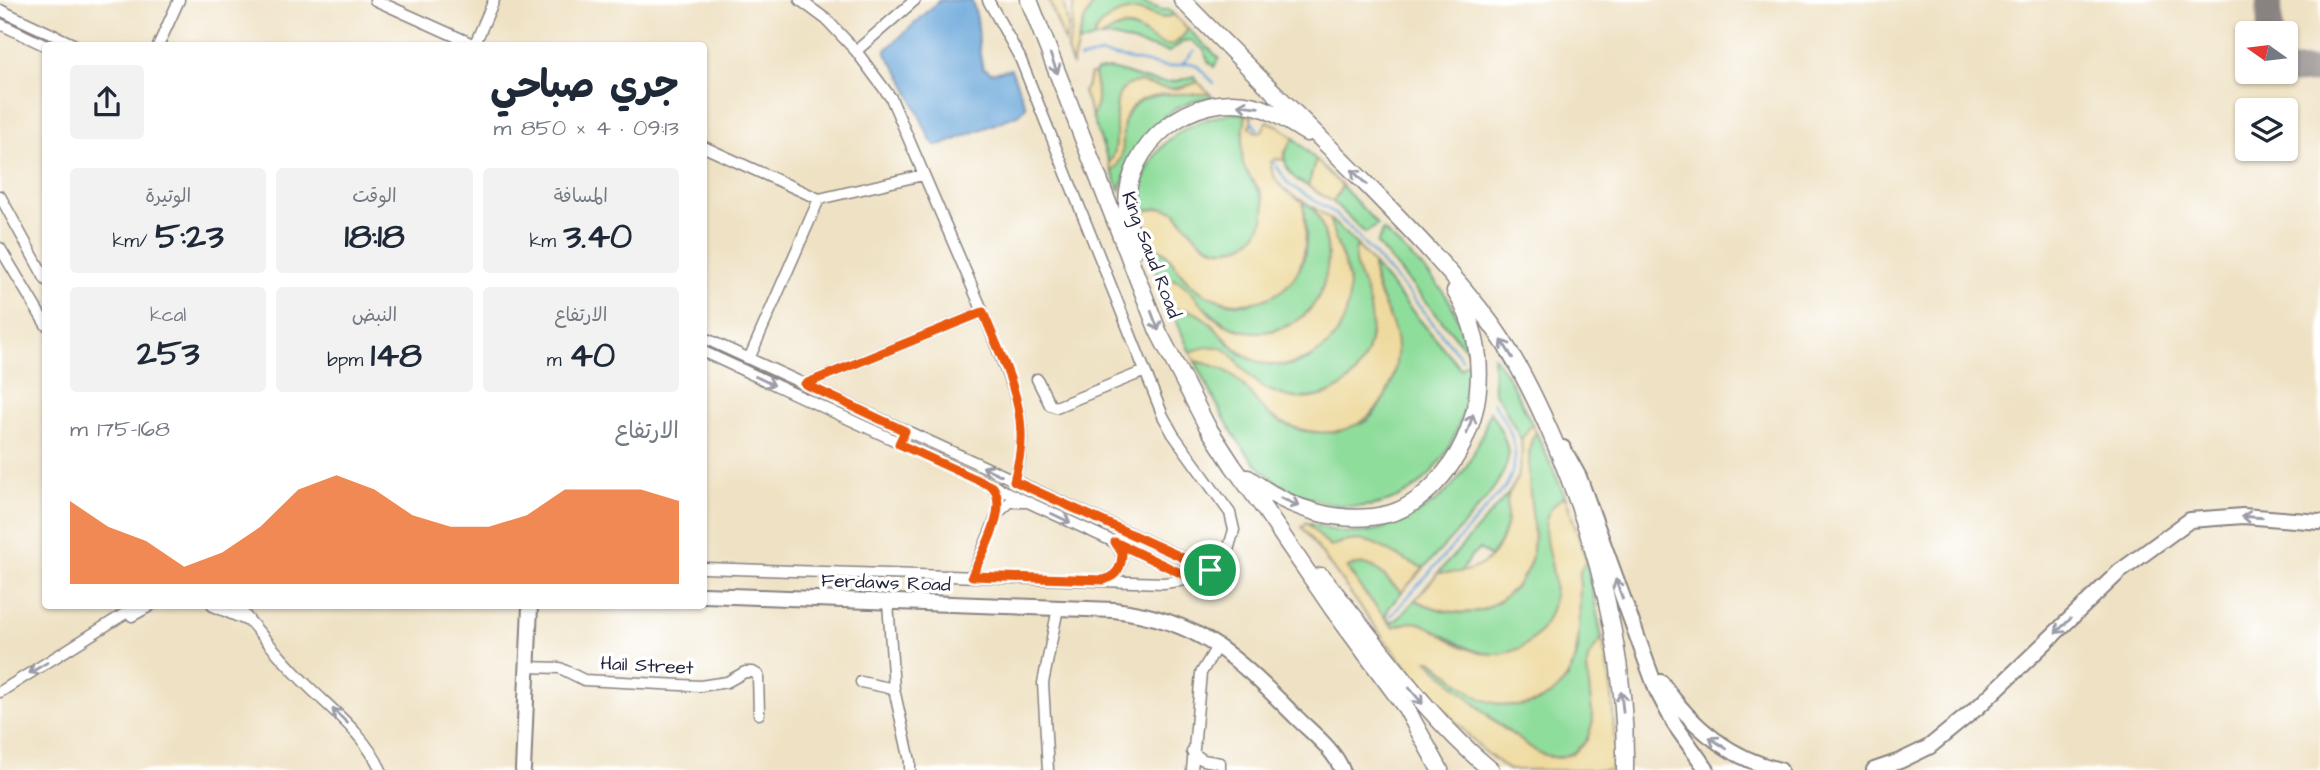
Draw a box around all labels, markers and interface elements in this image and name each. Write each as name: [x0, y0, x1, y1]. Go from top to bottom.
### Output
north arrow: [2235, 21, 2298, 84]
map controls: [2235, 21, 2298, 161]
one-way arrow: [1049, 52, 1061, 74]
text: جري صباحي: [490, 60, 679, 112]
button: share: [70, 65, 144, 139]
button: layers: [2235, 98, 2298, 161]
one-way arrow: [1237, 99, 1260, 112]
text: 09:13 · 4 × 850 m: [494, 112, 679, 144]
one-way arrow: [1350, 169, 1367, 186]
text: الوتيرة: [145, 183, 191, 210]
text: الوقت: [352, 183, 397, 210]
text: المسافة: [554, 183, 608, 210]
street label: King Saud Road: [1113, 188, 1188, 323]
text: 5:23: [155, 212, 224, 261]
text: 18:18: [344, 212, 405, 261]
text: 3.40: [564, 212, 632, 261]
text: /km: [113, 228, 155, 255]
text: km: [529, 228, 564, 255]
text: kcal: [150, 302, 186, 329]
text: النبض: [352, 302, 397, 329]
text: الارتفاع: [554, 302, 607, 329]
one-way arrow: [1149, 310, 1162, 331]
text: 253: [137, 329, 199, 378]
text: 148: [371, 331, 422, 380]
text: 40: [569, 331, 615, 380]
one-way arrow: [1500, 339, 1514, 359]
text: bpm: [327, 347, 371, 374]
text: m: [547, 347, 569, 374]
one-way arrow: [754, 375, 775, 389]
text: 168–175 m: [70, 413, 170, 445]
one-way arrow: [1464, 413, 1477, 435]
text: الارتفاع: [615, 415, 679, 447]
one-way arrow: [982, 463, 1003, 477]
one-way arrow: [1279, 497, 1300, 510]
one-way arrow: [2241, 510, 2264, 523]
one-way arrow: [1050, 512, 1071, 525]
pin: [1180, 540, 1240, 600]
icon: arrive: [1191, 551, 1229, 589]
street label: Ferdaws Road: [821, 567, 951, 599]
one-way arrow: [1612, 578, 1624, 600]
one-way arrow: [2055, 617, 2072, 634]
street label: Hail Street: [600, 650, 695, 682]
one-way arrow: [29, 661, 48, 676]
one-way arrow: [1408, 687, 1424, 705]
one-way arrow: [1615, 691, 1628, 714]
one-way arrow: [332, 707, 349, 724]
one-way arrow: [1709, 736, 1728, 750]

